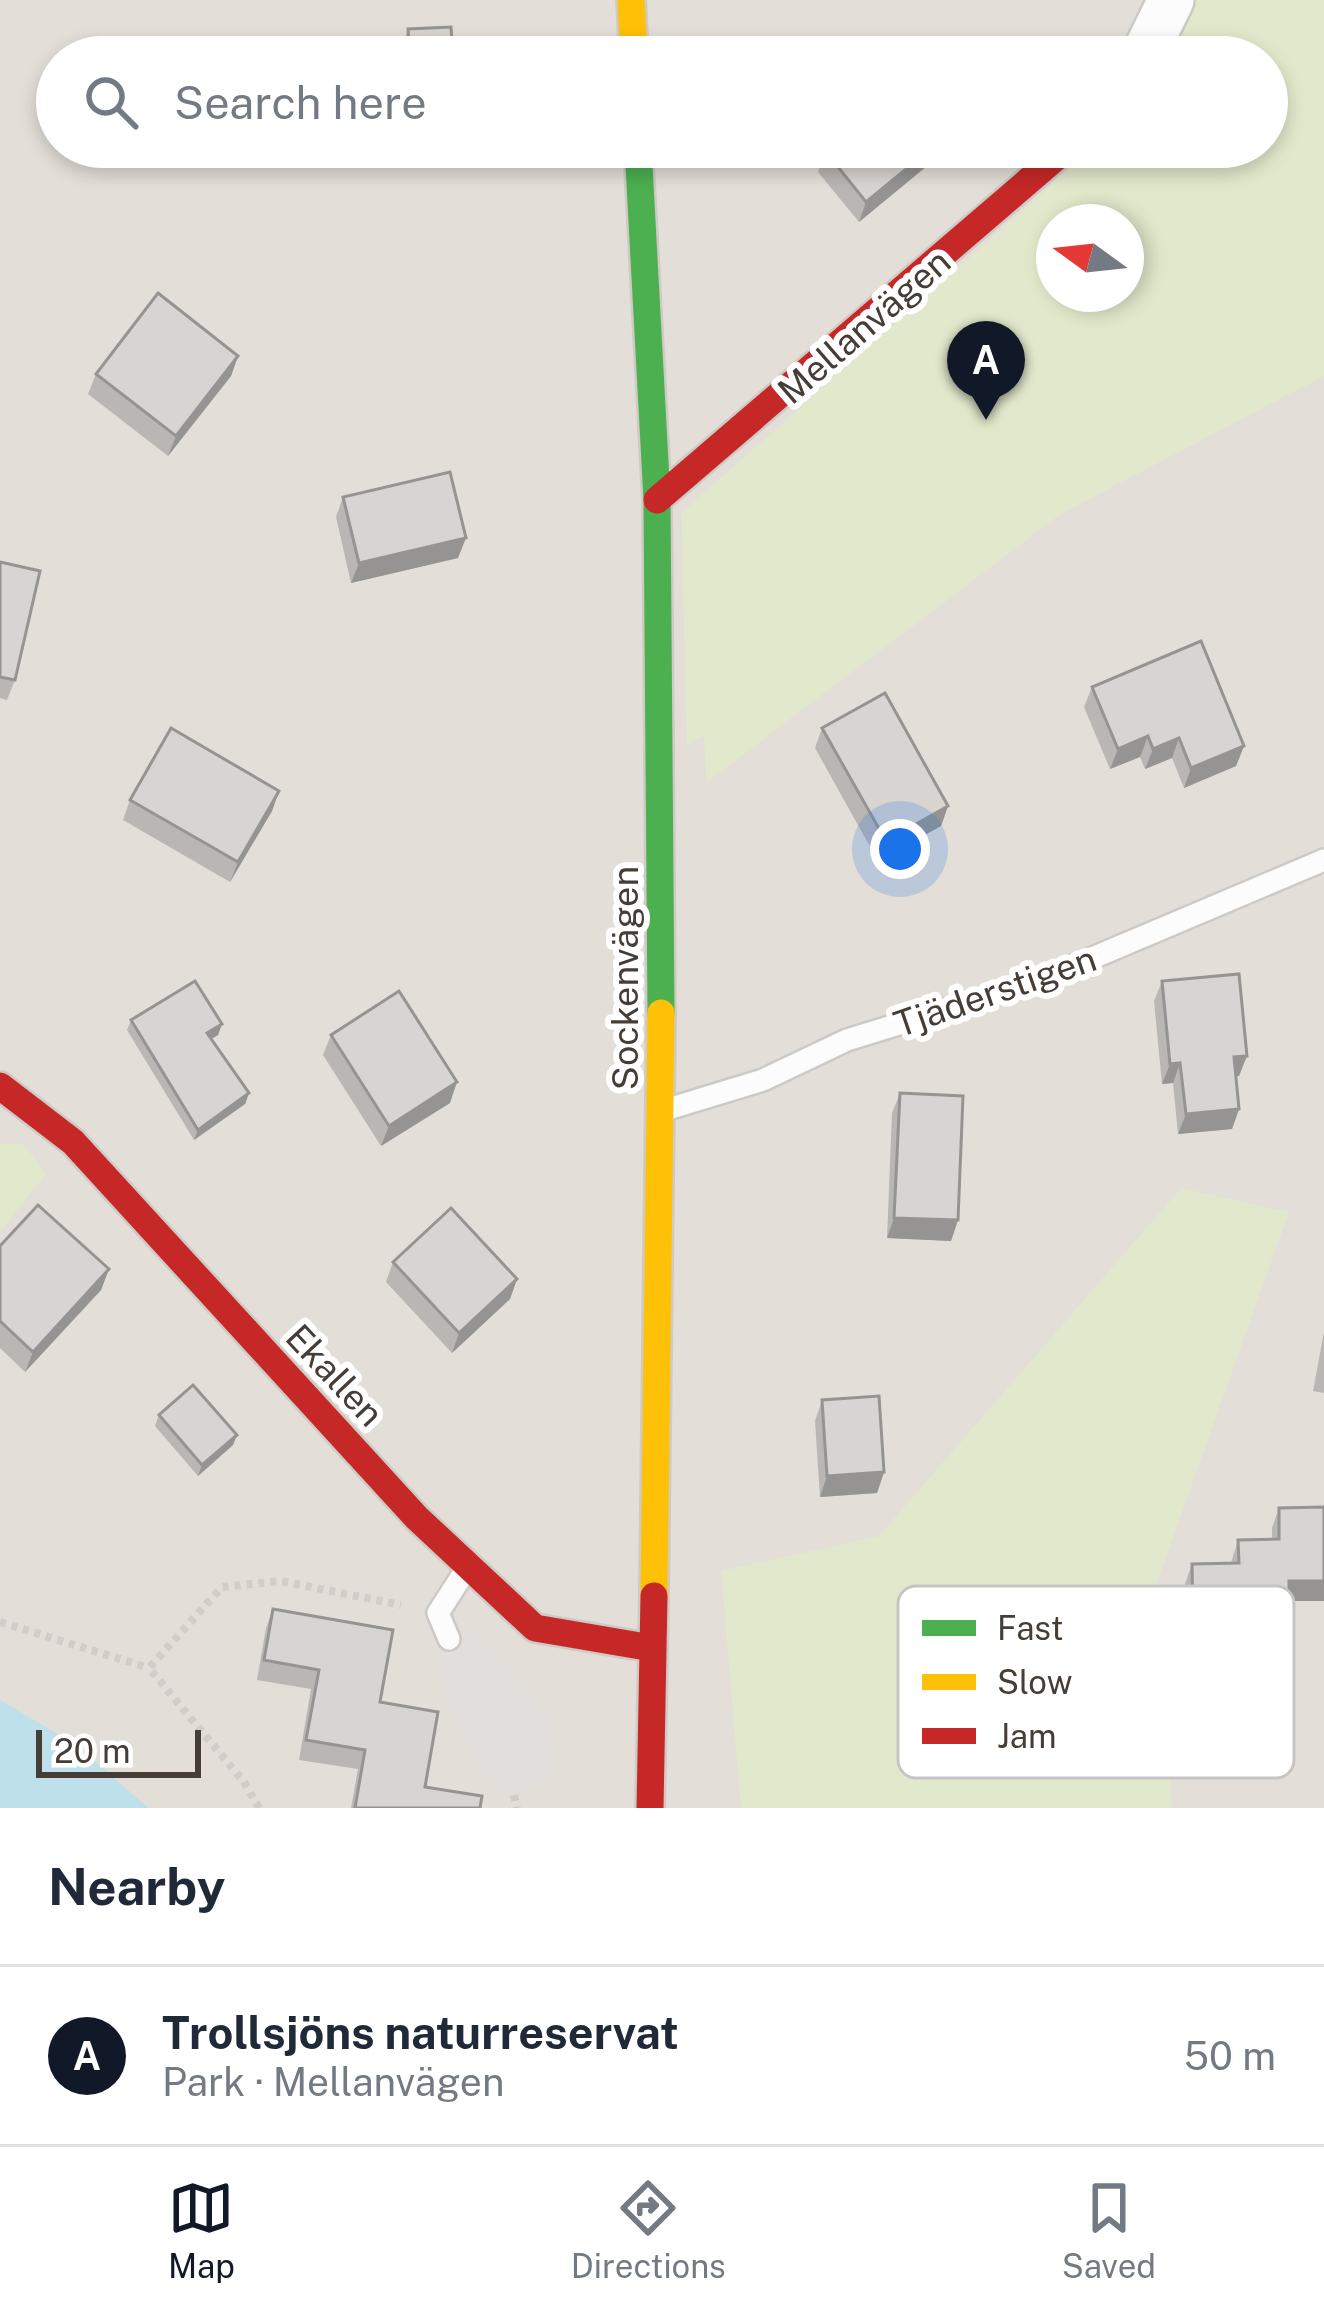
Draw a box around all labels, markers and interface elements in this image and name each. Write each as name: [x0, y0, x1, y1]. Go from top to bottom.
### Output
search box: [36, 36, 1288, 168]
icon: search: [78, 69, 144, 135]
text: Search here: [174, 76, 427, 129]
north arrow: [1036, 204, 1144, 312]
street label: Mellanvägen: [770, 240, 958, 412]
pin: A: [947, 321, 1025, 420]
your location: [870, 819, 930, 879]
street label: Sockenvägen: [604, 866, 646, 1090]
street label: Tjäderstigen: [888, 937, 1102, 1045]
street label: Ekallen: [278, 1316, 392, 1434]
legend: [898, 1586, 1294, 1778]
text: Fast: [997, 1609, 1064, 1647]
text: Slow: [997, 1663, 1072, 1701]
text: Jam: [997, 1717, 1057, 1755]
scale bar: [36, 1724, 201, 1777]
text: 20 m: [54, 1732, 130, 1770]
text: Nearby: [48, 1857, 225, 1916]
text: Trollsjöns naturreservat: [162, 2006, 679, 2059]
text: A: [73, 2033, 101, 2079]
text: 50 m: [1184, 2033, 1276, 2079]
text: Park · Mellanvägen: [162, 2059, 504, 2105]
tab: Map: [168, 2175, 235, 2285]
tab: Directions: [571, 2175, 726, 2285]
tab: Saved: [1062, 2175, 1156, 2285]

